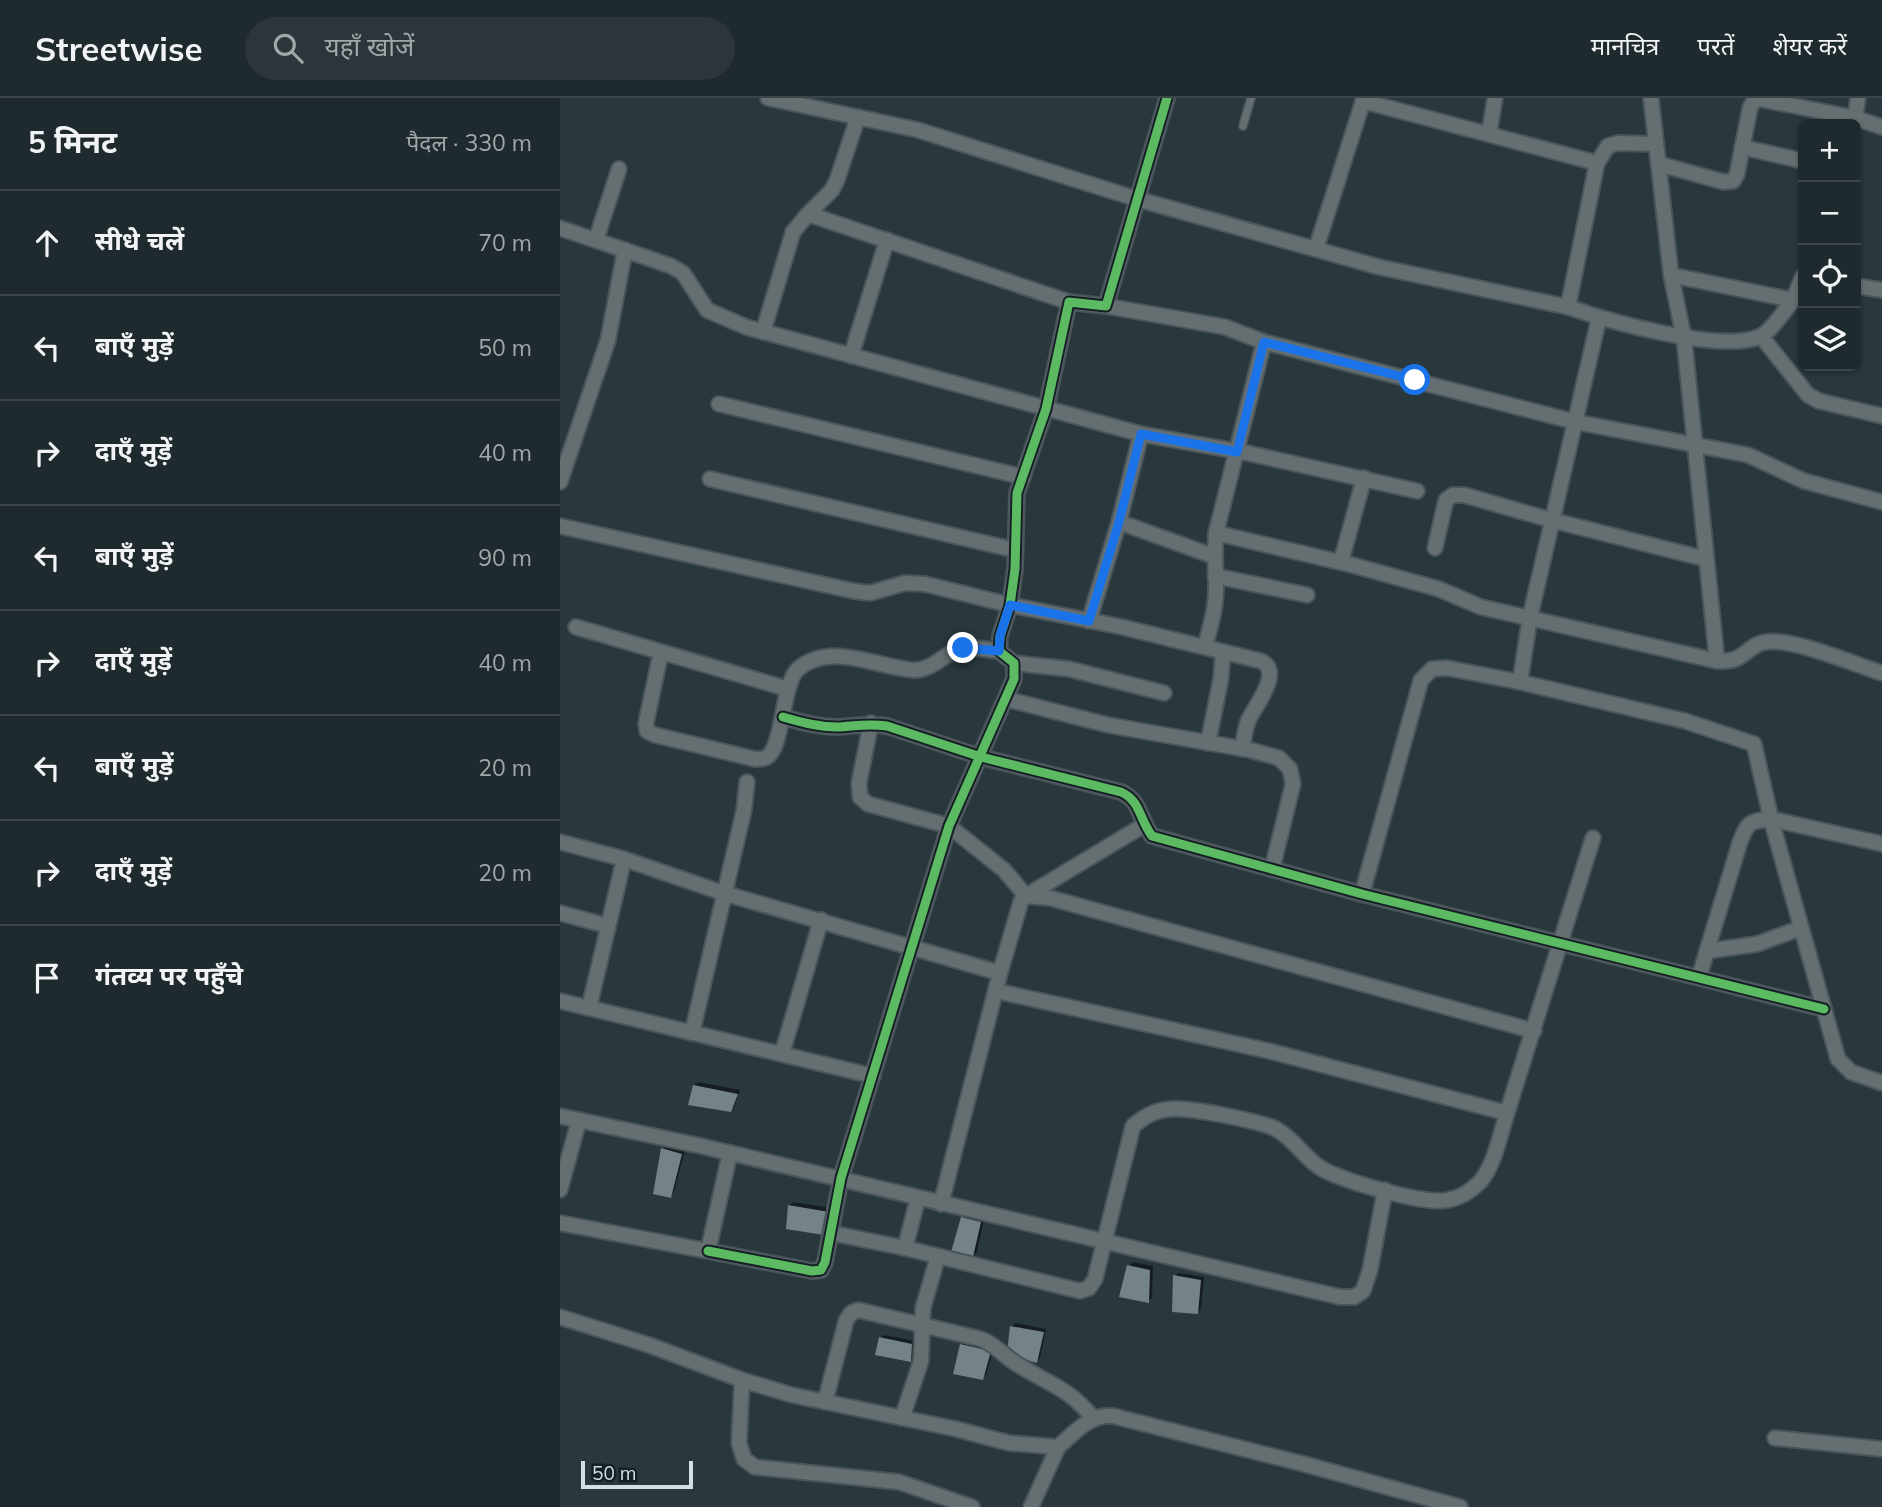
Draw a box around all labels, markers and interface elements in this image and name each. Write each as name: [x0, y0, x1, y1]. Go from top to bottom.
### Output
search box: [245, 17, 735, 80]
text: Streetwise: [35, 28, 203, 69]
icon: search: [269, 29, 307, 67]
text: यहाँ खोजें: [325, 30, 414, 63]
text: मानचित्र: [1591, 31, 1659, 61]
text: परतें: [1697, 31, 1734, 61]
text: शेयर करें: [1772, 31, 1847, 61]
map controls: [1798, 119, 1861, 371]
button: +: [1798, 119, 1861, 182]
text: 5 मिनट: [28, 123, 117, 161]
text: पैदल · 330 m: [406, 128, 532, 157]
button: −: [1798, 182, 1861, 245]
icon: ahead: [28, 224, 66, 262]
text: सीधे चलें: [95, 224, 184, 257]
text: 70 m: [478, 228, 532, 257]
button: locate: [1798, 245, 1861, 308]
button: layers: [1798, 308, 1861, 371]
icon: left: [28, 329, 66, 367]
text: बाएँ मुड़ें: [95, 329, 173, 362]
text: 50 m: [478, 333, 532, 362]
route start: [1399, 364, 1430, 395]
icon: right: [28, 434, 66, 472]
text: दाएँ मुड़ें: [95, 434, 172, 467]
text: 40 m: [478, 438, 532, 467]
icon: left: [28, 539, 66, 577]
text: बाएँ मुड़ें: [95, 539, 173, 572]
text: 90 m: [478, 543, 532, 572]
route end: [947, 632, 978, 663]
icon: right: [28, 644, 66, 682]
text: दाएँ मुड़ें: [95, 644, 172, 677]
text: 40 m: [478, 648, 532, 677]
icon: left: [28, 749, 66, 787]
text: बाएँ मुड़ें: [95, 749, 173, 782]
text: 20 m: [478, 753, 532, 782]
icon: right: [28, 854, 66, 892]
text: दाएँ मुड़ें: [95, 854, 172, 887]
text: 20 m: [478, 858, 532, 887]
icon: arrive: [28, 959, 66, 997]
text: गंतव्य पर पहुँचे: [95, 959, 243, 992]
scale bar: [581, 1458, 693, 1490]
text: 50 m: [592, 1461, 636, 1485]

